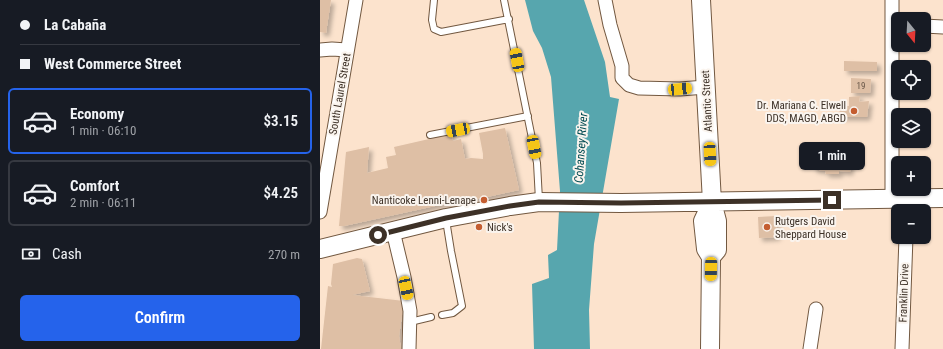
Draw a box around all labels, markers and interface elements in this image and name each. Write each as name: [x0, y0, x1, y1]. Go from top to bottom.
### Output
north arrow: [891, 12, 931, 52]
map controls: [891, 12, 931, 244]
text: La Cabaña: [44, 16, 106, 34]
car: [509, 47, 525, 73]
street label: South Laurel Street: [326, 52, 354, 136]
text: West Commerce Street: [44, 55, 181, 73]
button: locate: [891, 60, 931, 100]
street label: Atlantic Street: [699, 70, 715, 132]
house number: 19: [857, 81, 865, 91]
car: [668, 82, 692, 96]
place label: Dr. Mariana C. Elwell DDS, MAGD, ABGD: [757, 99, 846, 125]
icon: car: [22, 103, 58, 139]
text: Economy: [70, 105, 124, 123]
marker: Dr. Mariana C. Elwell DDS, MAGD, ABGD: [849, 106, 859, 116]
button: layers: [891, 108, 931, 148]
text: $3.15: [264, 112, 298, 130]
water label: Cohansey River: [572, 112, 590, 184]
car: [445, 122, 471, 138]
text: 1 min · 06:10: [70, 123, 136, 138]
car: [526, 134, 542, 160]
car: [703, 142, 717, 166]
callout: 1 min: [799, 142, 865, 170]
text: 1 min: [818, 148, 846, 163]
button: +: [891, 156, 931, 196]
icon: car: [22, 175, 58, 211]
text: Comfort: [70, 177, 119, 195]
text: $4.25: [264, 184, 298, 202]
route end: [823, 191, 841, 209]
place label: Nanticoke Lenni-Lenape: [372, 194, 476, 207]
text: 2 min · 06:11: [70, 195, 136, 210]
marker: Nanticoke Lenni-Lenape: [479, 195, 489, 205]
button: −: [891, 204, 931, 244]
place label: Rutgers David Sheppard House: [775, 215, 846, 241]
place label: Nick's: [487, 221, 513, 234]
marker: Nick's: [474, 222, 484, 232]
marker: Rutgers David Sheppard House: [762, 222, 772, 232]
route start: [369, 226, 387, 244]
icon: cash: [20, 243, 42, 265]
text: Cash: [52, 245, 82, 263]
text: 270 m: [268, 247, 300, 262]
car: [705, 257, 717, 281]
street label: Franklin Drive: [896, 263, 912, 323]
car: [398, 275, 414, 301]
button: Confirm: [20, 295, 300, 341]

